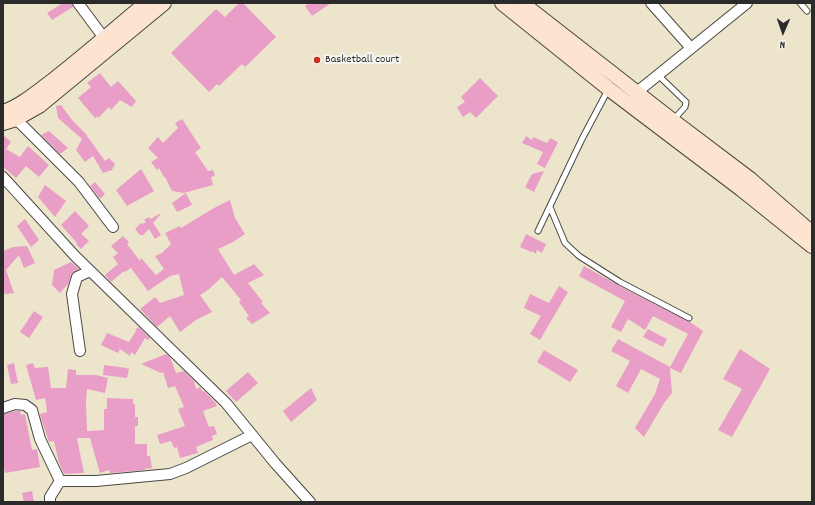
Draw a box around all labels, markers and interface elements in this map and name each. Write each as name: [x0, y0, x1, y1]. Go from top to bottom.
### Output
north arrow: [763, 12, 803, 52]
text: N: [780, 36, 786, 52]
place label: Basketball court: [325, 53, 399, 67]
marker: Basketball court: [312, 55, 322, 65]

